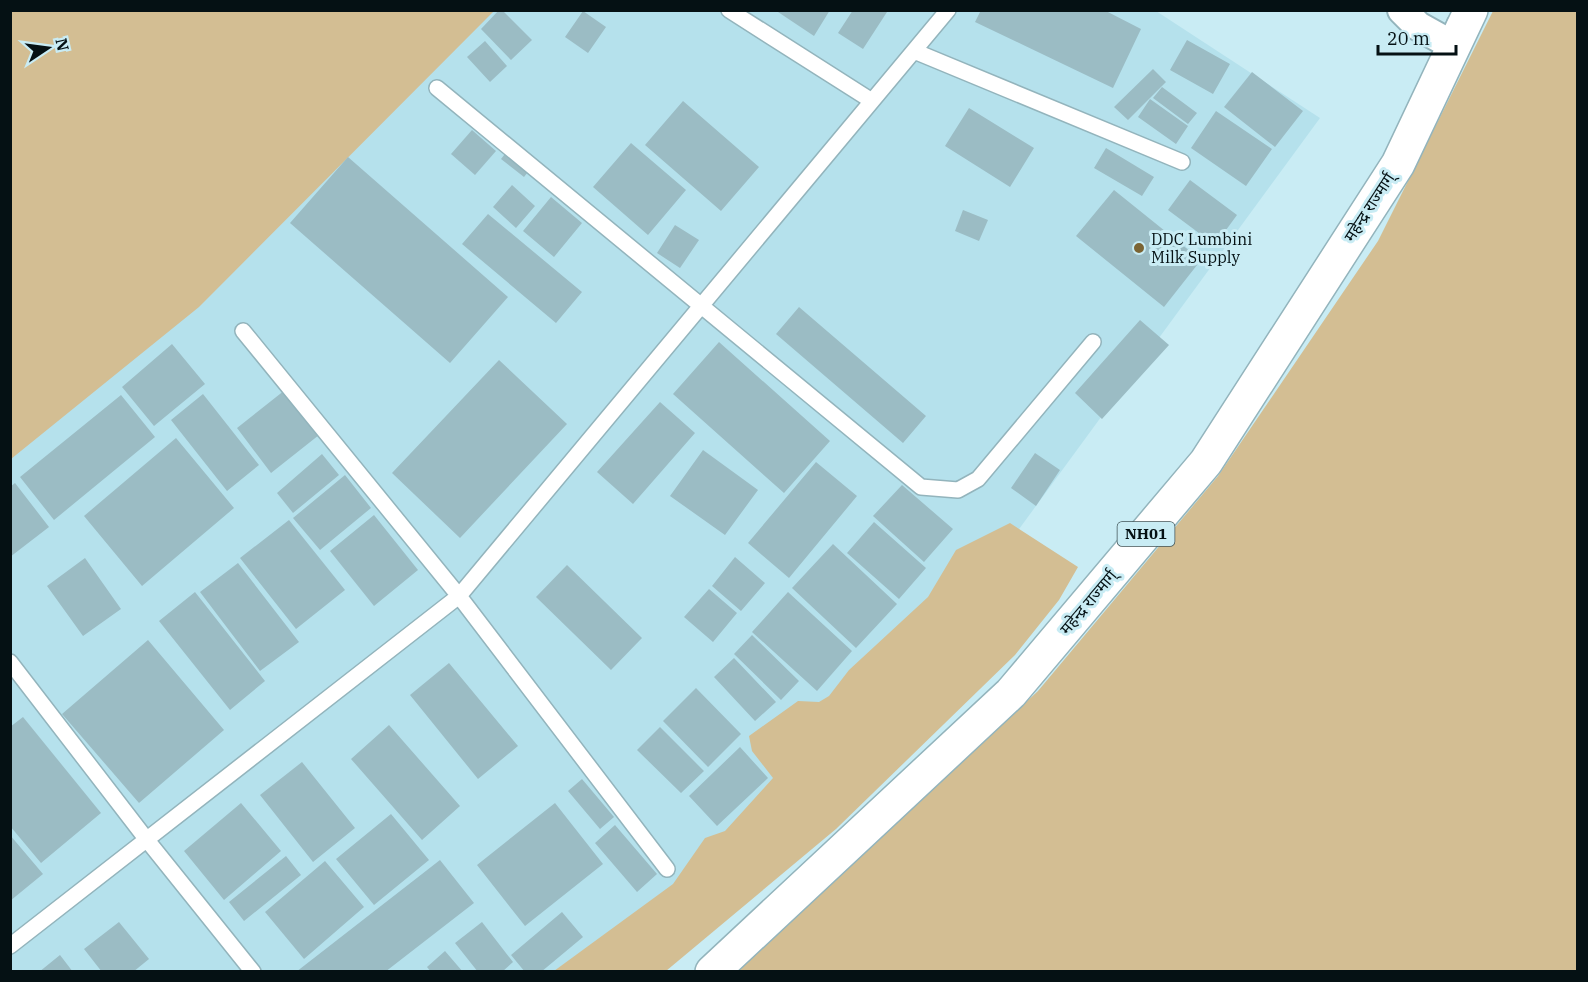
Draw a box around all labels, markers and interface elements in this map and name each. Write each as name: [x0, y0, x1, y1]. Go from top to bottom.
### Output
north arrow: [18, 18, 78, 78]
scale bar: [1378, 18, 1456, 56]
text: 20 m: [1387, 27, 1430, 50]
text: N: [51, 36, 74, 53]
street label: महेन्द्र राज्मार्ग्: [1339, 166, 1401, 246]
place label: DDC Lumbini Milk Supply: [1151, 229, 1252, 267]
marker: DDC Lumbini Milk Supply: [1132, 241, 1146, 255]
road number: NH01: [1118, 522, 1174, 546]
street label: महेन्द्र राज्मार्ग्: [1055, 563, 1123, 639]

